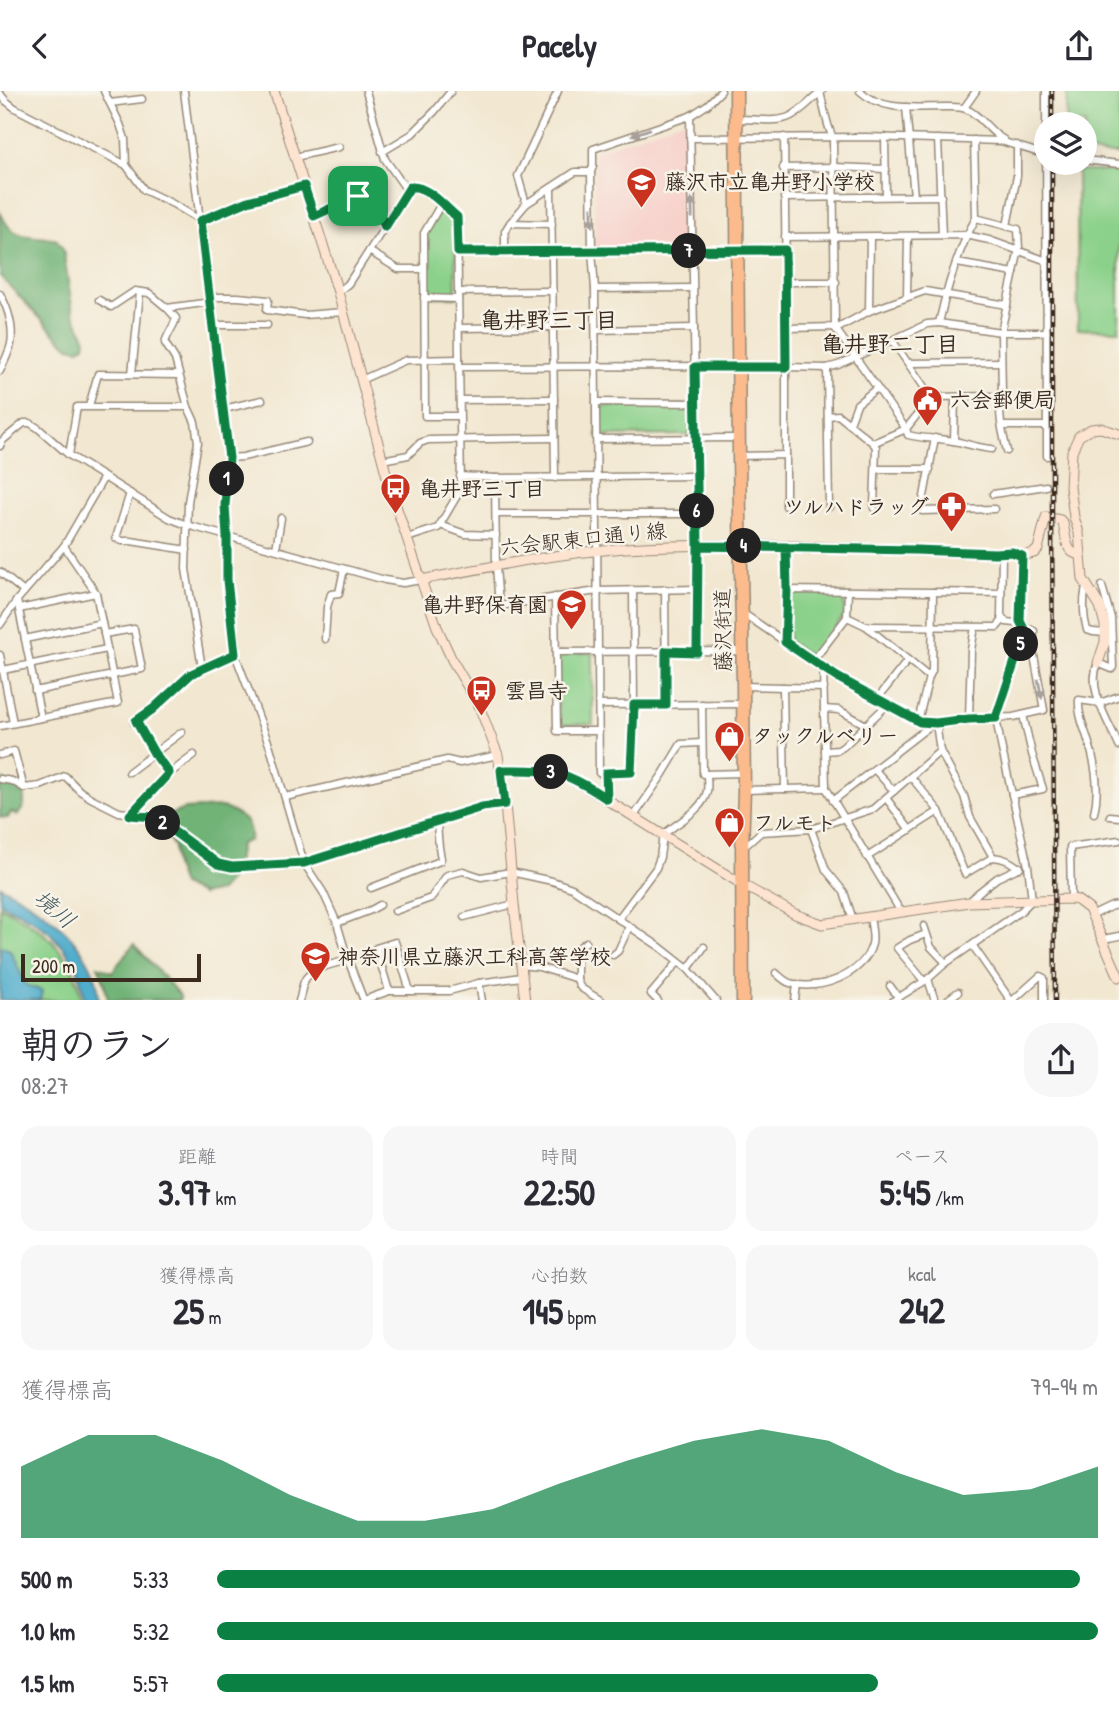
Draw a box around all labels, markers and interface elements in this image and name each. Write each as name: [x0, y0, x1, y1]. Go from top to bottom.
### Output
text: Pacely: [522, 24, 597, 67]
icon: back: [21, 27, 59, 65]
icon: share: [1060, 27, 1098, 65]
map controls: [1034, 112, 1097, 175]
button: layers: [1034, 112, 1097, 175]
one-way arrow: [631, 127, 652, 138]
school or university icon: 藤沢市立亀井野小学校: [625, 165, 659, 209]
pin: [328, 166, 388, 226]
place label: 藤沢市立亀井野小学校: [665, 167, 875, 196]
icon: arrive: [339, 177, 377, 215]
one-way arrow: [686, 197, 698, 219]
one-way arrow: [586, 206, 598, 228]
pin: 7: [672, 233, 706, 269]
text: 7: [684, 237, 693, 263]
district label: 亀井野三丁目: [480, 304, 618, 335]
district label: 亀井野二丁目: [821, 328, 959, 359]
public building icon: 六会郵便局: [910, 383, 944, 427]
place label: 六会郵便局: [950, 385, 1055, 414]
pin: 1: [210, 461, 244, 497]
text: 1: [223, 465, 230, 491]
bus stop icon: 亀井野三丁目: [379, 472, 413, 516]
place label: 亀井野三丁目: [419, 474, 545, 503]
pharmacy icon: ツルハドラッグ: [935, 490, 969, 534]
place label: ツルハドラッグ: [783, 492, 929, 521]
pin: 6: [680, 493, 714, 529]
text: 6: [693, 497, 700, 523]
street label: 六会駅東口通り線: [498, 515, 668, 562]
pin: 4: [726, 529, 762, 563]
text: 4: [740, 532, 747, 558]
school or university icon: 亀井野保育園: [554, 588, 588, 632]
street label: 藤沢街道: [707, 588, 738, 672]
place label: 亀井野保育園: [422, 590, 548, 619]
pin: 5: [1004, 627, 1038, 661]
text: 5: [1016, 630, 1025, 656]
bus stop icon: 雲昌寺: [465, 674, 499, 718]
place label: 雲昌寺: [505, 676, 568, 705]
one-way arrow: [1035, 678, 1046, 700]
shop icon: タックルベリー: [712, 719, 746, 763]
place label: タックルベリー: [752, 721, 898, 750]
pin: 3: [534, 755, 568, 789]
text: 3: [546, 758, 555, 784]
pin: 2: [146, 805, 180, 841]
shop icon: フルモト: [713, 806, 747, 850]
place label: フルモト: [753, 808, 837, 837]
text: 2: [158, 809, 167, 835]
water label: 境川: [28, 882, 83, 935]
school or university icon: 神奈川県立藤沢工科高等学校: [298, 940, 332, 984]
place label: 神奈川県立藤沢工科高等学校: [338, 942, 611, 971]
scale bar: [21, 951, 201, 983]
text: 200 m: [32, 953, 75, 979]
text: 朝のラン: [21, 1018, 173, 1070]
button: share: [1024, 1023, 1098, 1097]
text: 08:27: [21, 1070, 69, 1101]
text: 距離: [178, 1143, 216, 1169]
text: 時間: [540, 1143, 579, 1169]
text: ペース: [894, 1143, 950, 1169]
text: 3.97: [158, 1169, 211, 1216]
text: 22:50: [524, 1169, 595, 1216]
text: 5:45: [880, 1169, 931, 1216]
text: km: [211, 1185, 236, 1211]
text: /km: [931, 1185, 964, 1211]
text: kcal: [908, 1261, 936, 1287]
text: 獲得標高: [159, 1262, 235, 1288]
text: 心拍数: [531, 1262, 588, 1288]
text: 242: [899, 1287, 945, 1334]
text: 25: [173, 1288, 204, 1335]
text: 145: [523, 1288, 563, 1335]
text: m: [204, 1304, 221, 1330]
text: bpm: [563, 1304, 596, 1330]
text: 79–94 m: [1031, 1371, 1098, 1402]
text: 獲得標高: [21, 1374, 113, 1405]
text: 500 m: [21, 1564, 72, 1595]
text: 5:33: [133, 1564, 169, 1595]
text: 1.0 km: [21, 1616, 75, 1647]
text: 5:32: [133, 1616, 169, 1647]
text: 1.5 km: [21, 1668, 74, 1699]
text: 5:57: [133, 1668, 169, 1699]

